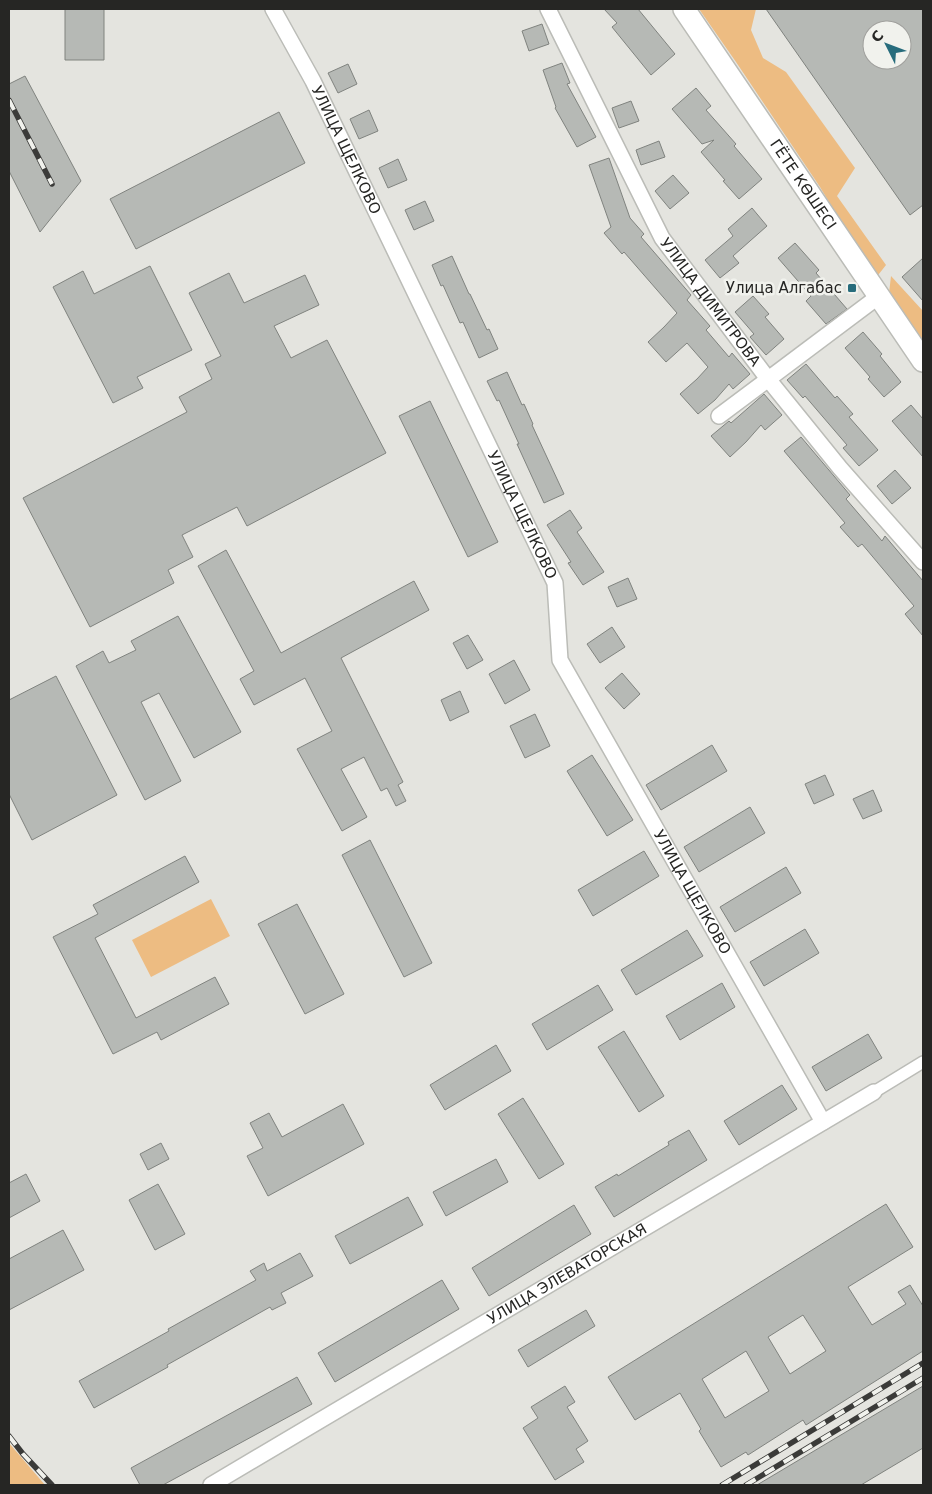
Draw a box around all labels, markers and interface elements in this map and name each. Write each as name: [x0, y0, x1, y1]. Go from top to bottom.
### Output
north arrow: [862, 20, 912, 70]
text: С: [868, 27, 887, 45]
street label: УЛИЦА ЩЕЛКОВО: [308, 83, 385, 217]
street label: ГЁТЕ КӨШЕСІ: [766, 136, 840, 233]
street label: УЛИЦА ДИМИТРОВА: [656, 234, 765, 370]
place label: Улица Алгабас: [726, 279, 842, 297]
marker: Улица Алгабас: [846, 282, 858, 294]
street label: УЛИЦА ЩЕЛКОВО: [484, 448, 561, 582]
street label: УЛИЦА ЩЕЛКОВО: [650, 827, 735, 958]
street label: УЛИЦА ЭЛЕВАТОРСКАЯ: [484, 1220, 650, 1328]

